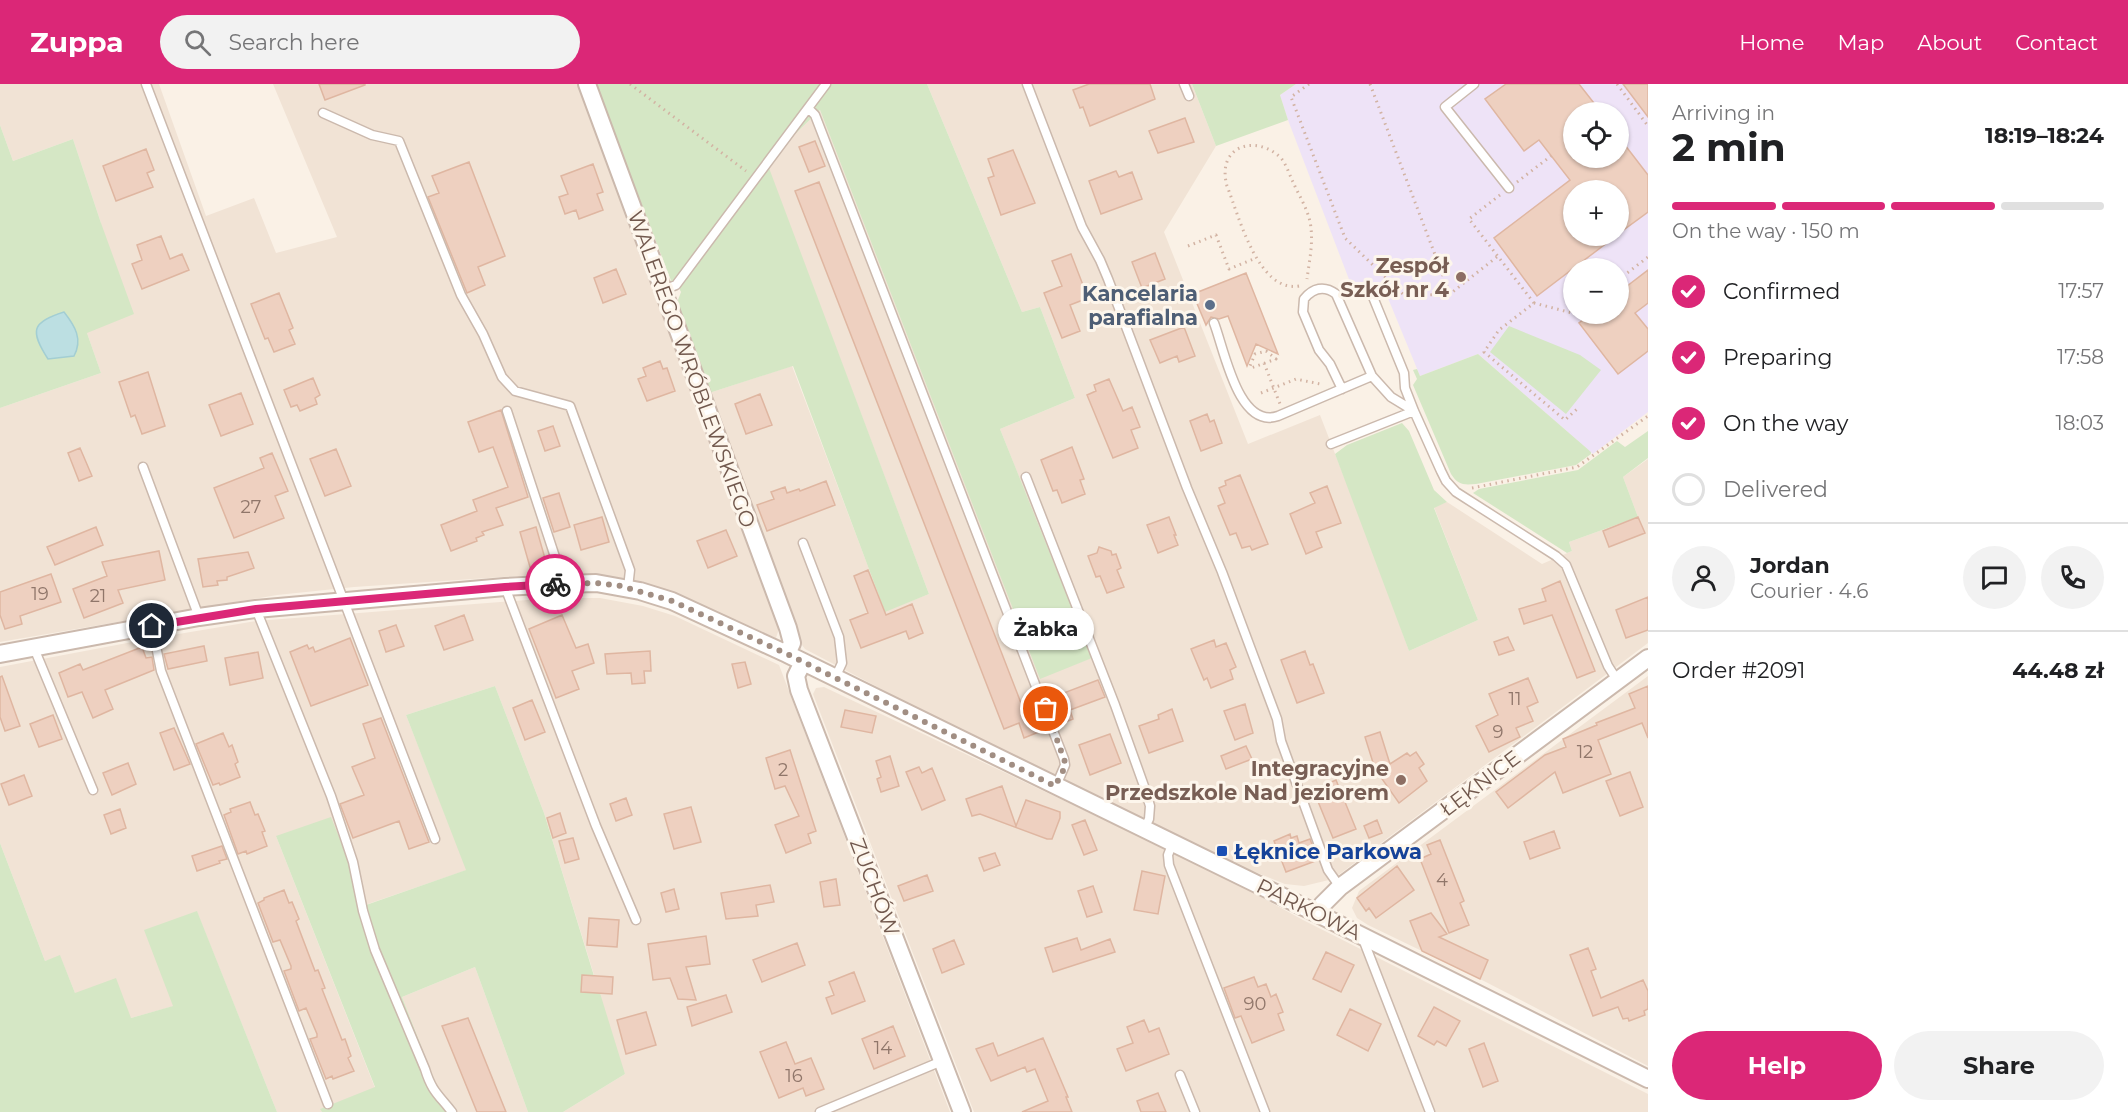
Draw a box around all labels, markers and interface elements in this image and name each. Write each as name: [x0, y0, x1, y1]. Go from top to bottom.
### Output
search box: [160, 15, 580, 69]
text: Zuppa: [30, 25, 124, 59]
icon: search: [181, 26, 214, 59]
text: Search here: [229, 29, 359, 56]
text: Home: [1739, 30, 1804, 55]
text: Map: [1837, 30, 1884, 55]
text: About: [1917, 30, 1982, 55]
text: Contact: [2015, 30, 2098, 55]
text: Arriving in: [1672, 101, 1775, 125]
map controls: [1563, 102, 1629, 324]
button: locate: [1563, 102, 1629, 168]
text: 18:19–18:24: [1985, 122, 2104, 149]
text: 2 min: [1672, 123, 1786, 171]
button: +: [1563, 180, 1629, 246]
street label: WALEREGO WRÓBLEWSKIEGO: [623, 207, 761, 531]
text: On the way · 150 m: [1672, 219, 1860, 243]
place label: Zespół Szkół nr 4: [1340, 253, 1450, 302]
button: −: [1563, 258, 1629, 324]
marker: Zespół Szkół nr 4: [1454, 270, 1468, 284]
icon: check: [1672, 275, 1705, 308]
text: Confirmed: [1723, 278, 1840, 305]
text: 17:57: [2058, 279, 2104, 303]
place label: Kancelaria parafialna: [1082, 281, 1198, 330]
marker: Kancelaria parafialna: [1203, 298, 1217, 312]
icon: check: [1672, 341, 1705, 374]
text: Preparing: [1723, 344, 1832, 371]
text: 17:58: [2057, 345, 2104, 369]
icon: check: [1672, 407, 1705, 440]
text: On the way: [1723, 410, 1848, 437]
text: 18:03: [2055, 411, 2104, 435]
text: Delivered: [1723, 476, 1828, 503]
house number: 27: [241, 496, 261, 518]
button: person: [1672, 546, 1735, 609]
button: chat: [1963, 546, 2026, 609]
button: phone: [2041, 546, 2104, 609]
text: Jordan: [1750, 552, 1830, 579]
courier: [525, 554, 585, 614]
icon: bike: [539, 568, 572, 601]
text: Courier · 4.6: [1750, 579, 1868, 603]
house number: 19: [31, 583, 49, 605]
house number: 21: [90, 585, 106, 607]
pin: [126, 600, 177, 651]
callout: Żabka: [998, 607, 1094, 649]
icon: home: [135, 609, 168, 642]
text: Żabka: [1014, 617, 1078, 641]
text: Order #2091: [1672, 657, 1805, 684]
text: 44.48 zł: [2012, 657, 2104, 684]
pin: [1020, 683, 1071, 734]
house number: 11: [1509, 688, 1522, 710]
icon: bag: [1029, 692, 1062, 725]
house number: 9: [1493, 721, 1504, 743]
house number: 12: [1577, 741, 1593, 763]
street label: ŁĘKNICE: [1435, 745, 1525, 821]
place label: Integracyjne Przedszkole Nad jeziorem: [1105, 756, 1389, 805]
house number: 2: [778, 759, 788, 781]
marker: Integracyjne Przedszkole Nad jeziorem: [1394, 773, 1408, 787]
street label: ZUCHÓW: [845, 835, 905, 939]
place label: Łęknice Parkowa: [1233, 839, 1422, 864]
marker: Łęknice Parkowa: [1215, 844, 1229, 858]
house number: 4: [1436, 869, 1448, 891]
street label: PARKOWA: [1253, 873, 1366, 945]
house number: 90: [1244, 993, 1266, 1015]
button: Help: [1672, 1031, 1882, 1100]
button: Share: [1894, 1031, 2104, 1100]
house number: 14: [874, 1037, 892, 1059]
house number: 16: [785, 1065, 803, 1087]

